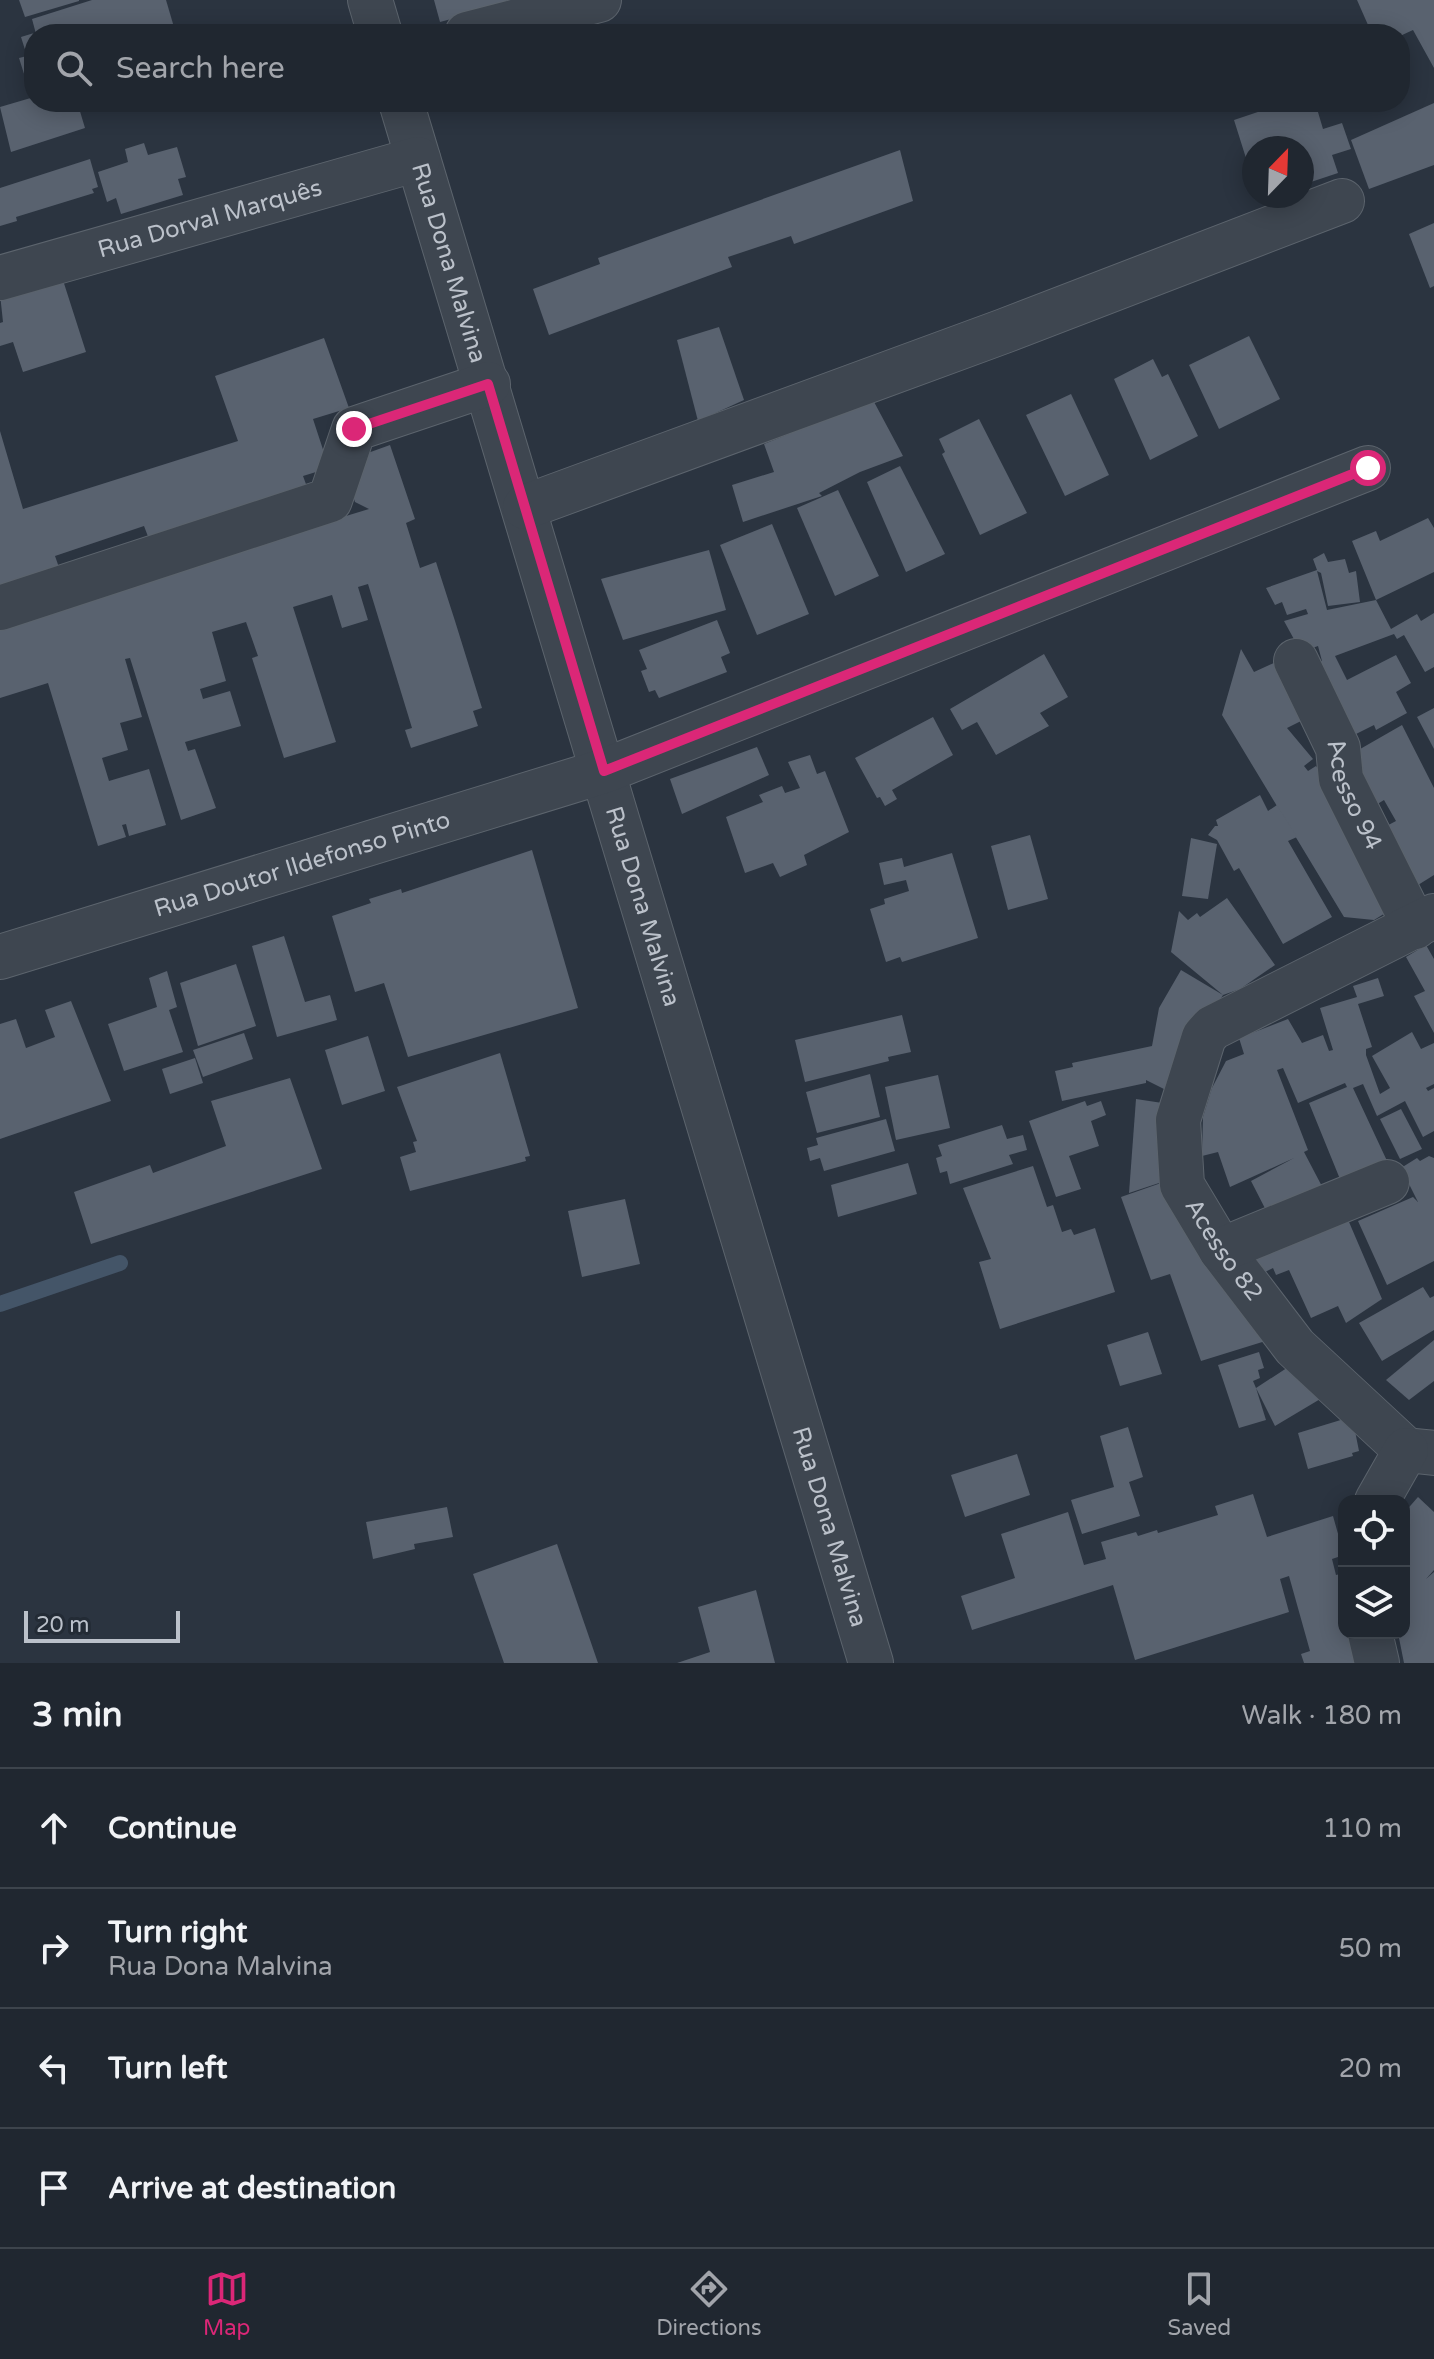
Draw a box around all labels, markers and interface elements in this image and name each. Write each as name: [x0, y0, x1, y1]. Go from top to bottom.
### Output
search box: [24, 24, 1410, 112]
icon: search: [52, 46, 96, 90]
text: Search here: [116, 50, 285, 87]
north arrow: [1242, 136, 1314, 208]
street label: Rua Dona Malvina: [405, 159, 493, 367]
street label: Rua Dorval Marquês: [94, 173, 325, 264]
route end: [336, 411, 372, 447]
route start: [1350, 450, 1386, 486]
street label: Acesso 94: [1320, 733, 1388, 855]
street label: Rua Dona Malvina: [599, 803, 686, 1010]
street label: Rua Doutor Ildefonso Pinto: [150, 805, 454, 924]
street label: Acesso 82: [1179, 1193, 1269, 1307]
street label: Rua Dona Malvina: [786, 1423, 873, 1631]
map controls: [1338, 1495, 1410, 1639]
button: locate: [1338, 1495, 1410, 1567]
button: layers: [1338, 1567, 1410, 1639]
scale bar: [24, 1607, 180, 1643]
text: 20 m: [36, 1612, 90, 1638]
text: 3 min: [32, 1695, 123, 1736]
text: Walk · 180 m: [1242, 1700, 1402, 1731]
icon: ahead: [32, 1806, 76, 1850]
text: Continue: [108, 1810, 237, 1847]
text: 110 m: [1322, 1813, 1402, 1844]
text: Turn right: [108, 1914, 248, 1951]
icon: right: [32, 1926, 76, 1970]
text: 50 m: [1339, 1933, 1402, 1964]
text: Rua Dona Malvina: [108, 1951, 333, 1982]
icon: left: [32, 2046, 76, 2090]
text: Turn left: [108, 2050, 227, 2087]
text: 20 m: [1339, 2053, 1402, 2084]
icon: arrive: [32, 2166, 76, 2210]
text: Arrive at destination: [108, 2170, 396, 2207]
tab: Map: [203, 2267, 250, 2341]
tab: Directions: [656, 2267, 762, 2341]
tab: Saved: [1167, 2267, 1231, 2341]

